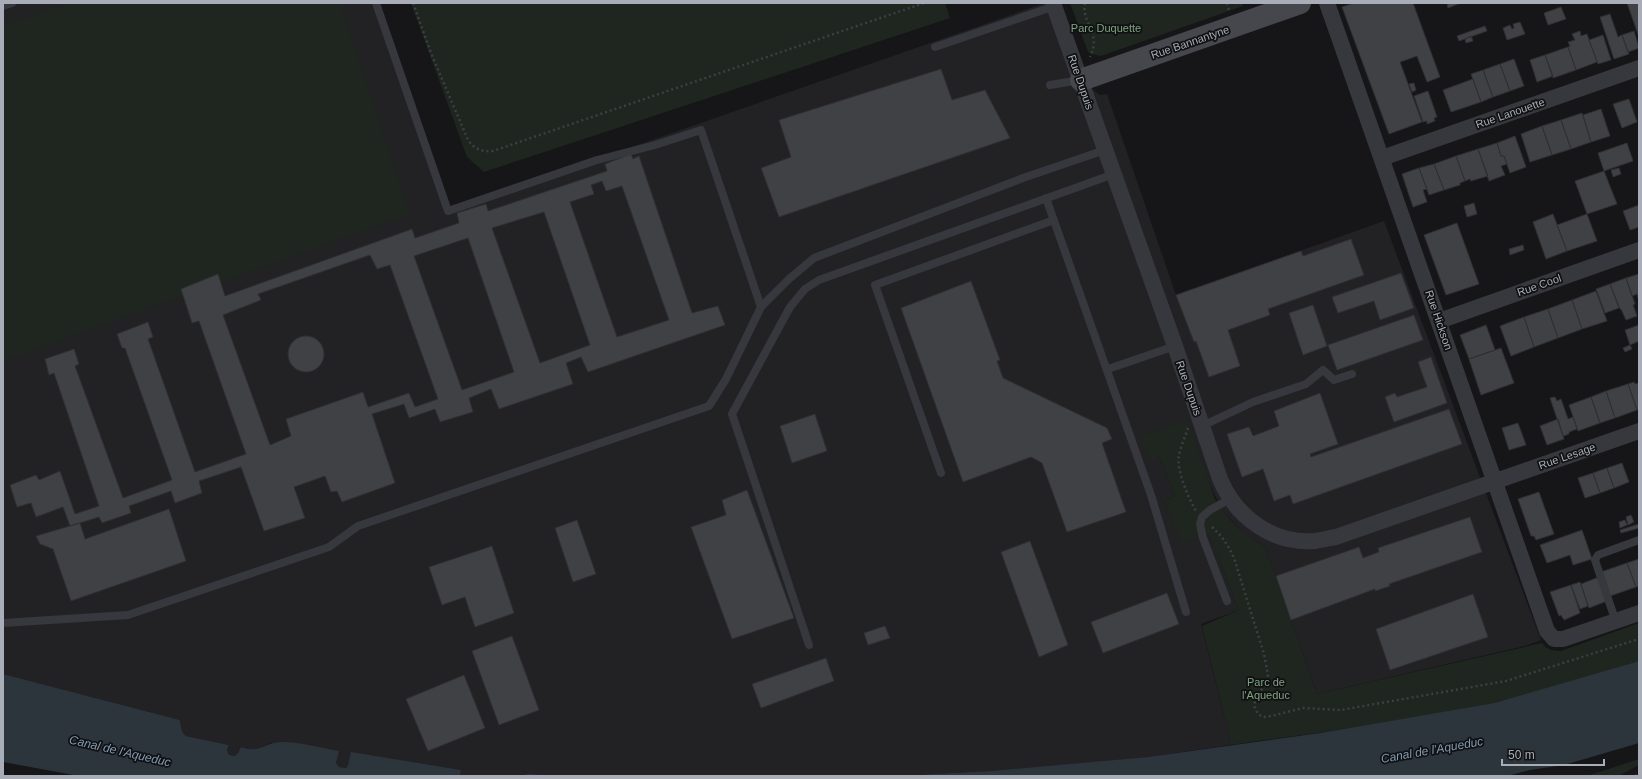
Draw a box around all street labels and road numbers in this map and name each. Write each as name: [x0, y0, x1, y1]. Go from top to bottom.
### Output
street label: Rue Bannantyne: [1149, 23, 1231, 61]
street label: Rue Dupuis: [1066, 53, 1096, 112]
street label: Rue Lanouette: [1474, 96, 1546, 130]
street label: Rue Cool: [1515, 272, 1563, 298]
street label: Rue Hickson: [1423, 289, 1455, 351]
street label: Rue Dupuis: [1174, 359, 1204, 418]
street label: Rue Lesage: [1537, 441, 1597, 471]

